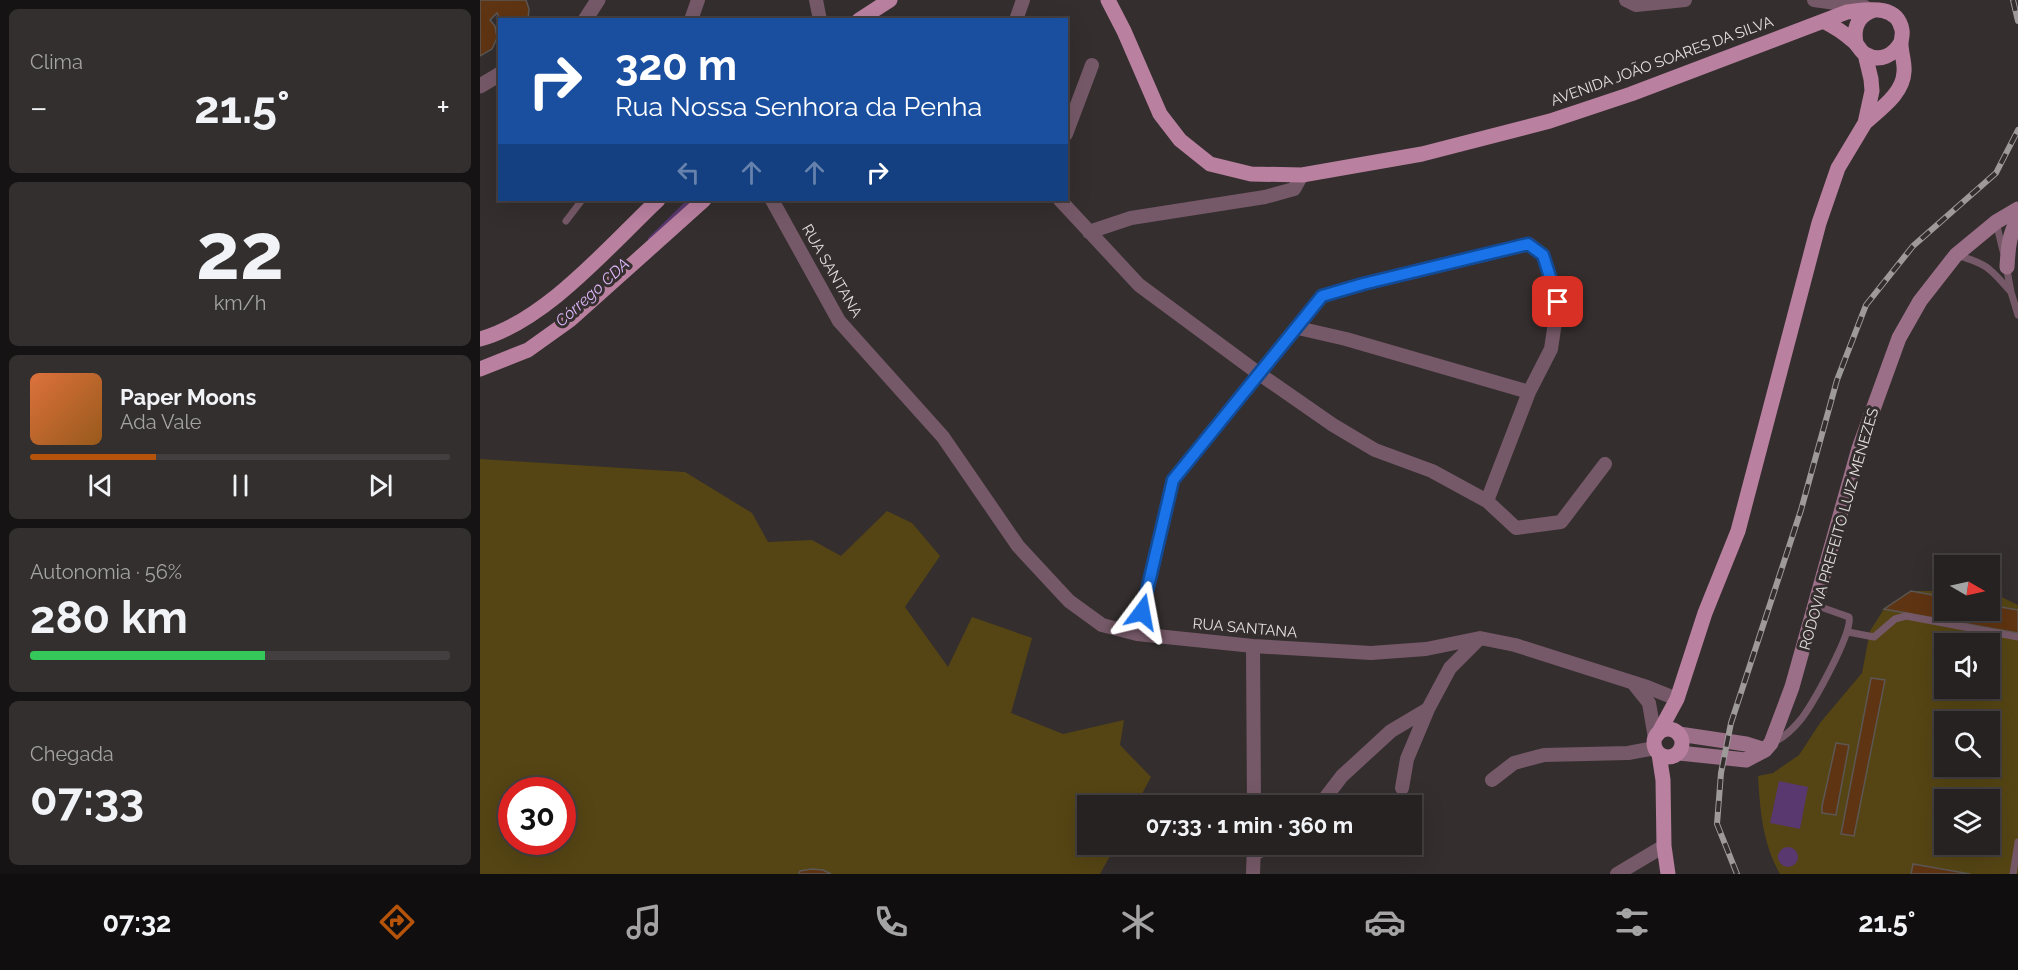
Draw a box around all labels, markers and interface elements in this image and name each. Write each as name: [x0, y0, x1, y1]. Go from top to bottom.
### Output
street label: AVENIDA JOÃO SOARES DA SILVA: [1548, 12, 1776, 110]
text: 320 m: [615, 41, 737, 90]
icon: right: [516, 42, 594, 120]
text: Clima: [30, 50, 83, 74]
text: 21.5°: [194, 81, 290, 134]
text: −: [30, 88, 48, 127]
text: +: [436, 88, 450, 127]
text: Rua Nossa Senhora da Penha: [615, 91, 982, 122]
icon: left: [672, 156, 705, 189]
icon: ahead: [735, 156, 768, 189]
icon: ahead: [798, 156, 831, 189]
icon: right: [861, 156, 894, 189]
text: 22: [196, 206, 284, 297]
street label: RUA SANTANA: [798, 221, 866, 321]
water label: Córrego CDA: [551, 254, 633, 331]
pin: [1532, 276, 1583, 327]
icon: arrive: [1541, 285, 1574, 318]
text: km/h: [214, 291, 266, 315]
text: Paper Moons: [120, 384, 256, 410]
street label: RODOVIA PREFEITO LUIZ MENEZES: [1796, 406, 1882, 652]
text: Ada Vale: [120, 410, 202, 434]
icon: previous: [84, 469, 117, 502]
icon: pause: [224, 469, 257, 502]
icon: next: [364, 469, 397, 502]
north arrow: [1934, 555, 2000, 621]
map controls: [1934, 555, 2000, 855]
text: Autonomia · 56%: [30, 560, 182, 584]
position arrow: [1110, 580, 1174, 644]
text: 280 km: [30, 591, 188, 644]
street label: RUA SANTANA: [1192, 614, 1298, 642]
button: sound: [1934, 633, 2000, 699]
button: search: [1934, 711, 2000, 777]
text: Chegada: [30, 742, 114, 766]
text: 07:33: [30, 773, 144, 826]
speed limit sign: 30: [498, 777, 576, 855]
button: layers: [1934, 789, 2000, 855]
text: 07:33 · 1 min · 360 m: [1146, 812, 1353, 838]
icon: directions: [376, 901, 418, 943]
icon: music: [623, 901, 665, 943]
icon: phone: [870, 901, 912, 943]
icon: climate: [1117, 901, 1159, 943]
icon: car: [1364, 901, 1406, 943]
icon: filters: [1611, 901, 1653, 943]
text: 07:32: [103, 907, 171, 938]
text: 21.5°: [1858, 907, 1916, 938]

